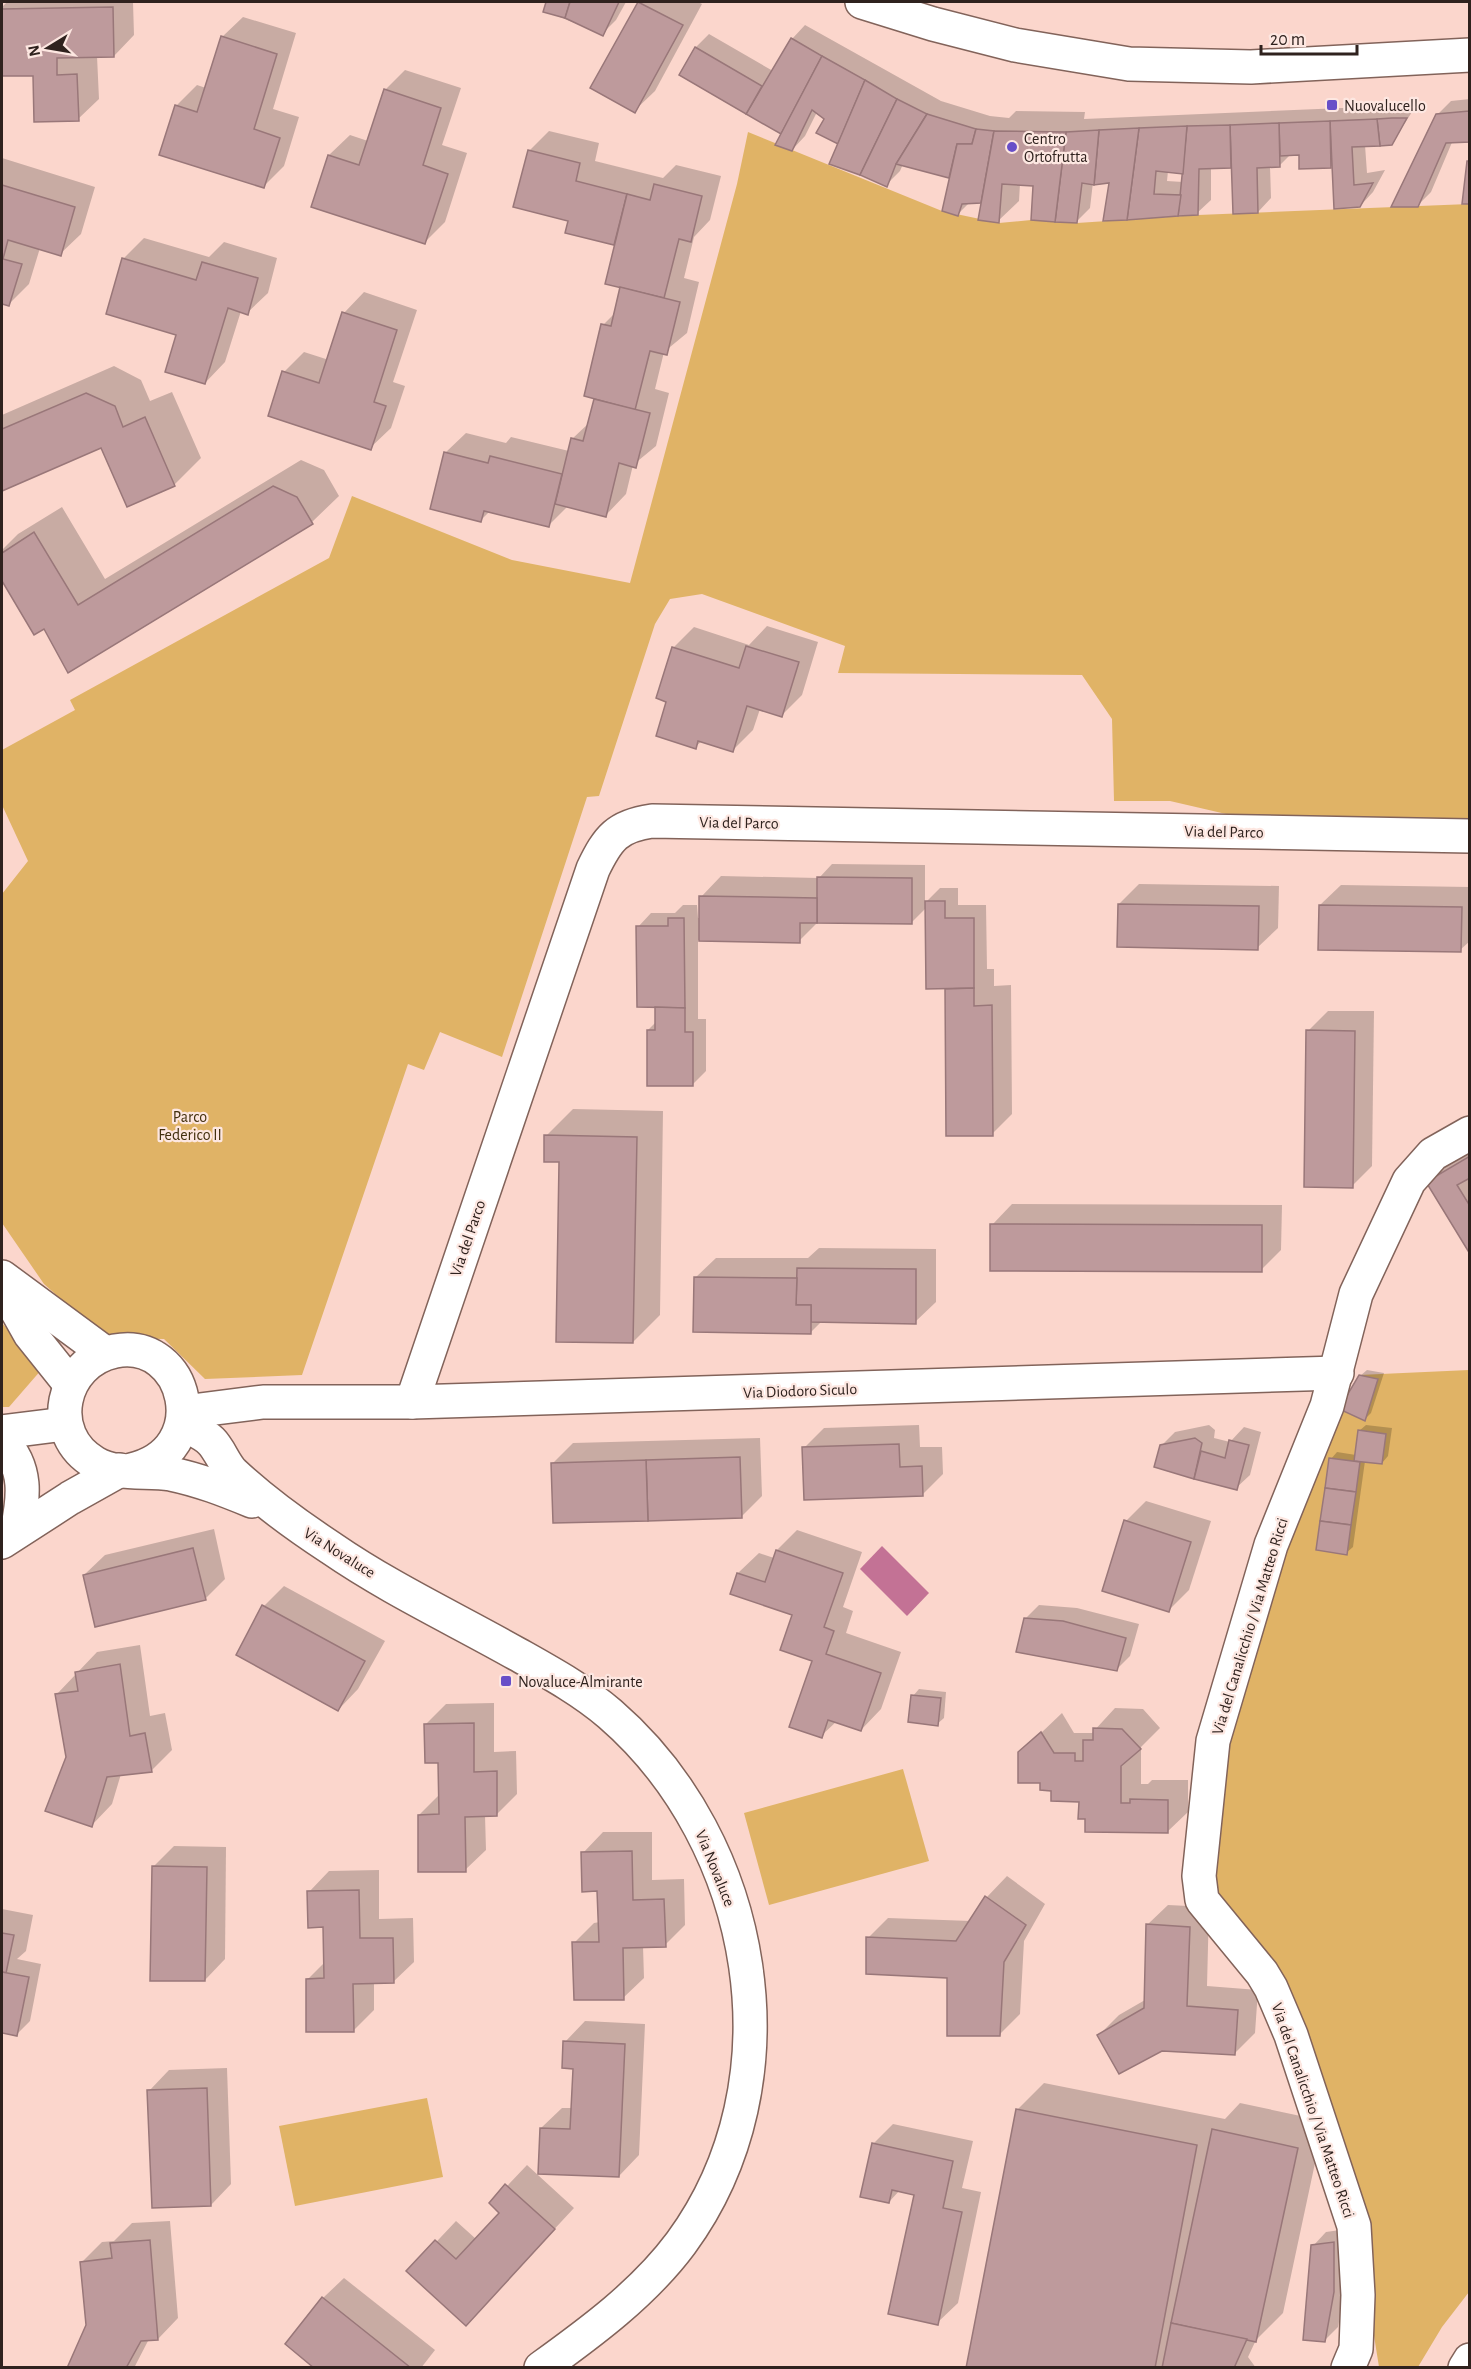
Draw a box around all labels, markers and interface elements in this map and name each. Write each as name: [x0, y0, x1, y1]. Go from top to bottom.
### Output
north arrow: [18, 18, 78, 78]
scale bar: [1261, 18, 1357, 56]
text: 20 m: [1270, 31, 1305, 49]
text: N: [25, 44, 43, 58]
marker: Nuovalucello: [1325, 98, 1339, 112]
place label: Nuovalucello: [1344, 98, 1426, 114]
place label: Centro Ortofrutta: [1024, 131, 1088, 165]
marker: Centro Ortofrutta: [1005, 140, 1019, 154]
street label: Via del Parco: [699, 814, 779, 832]
street label: Via del Parco: [1184, 823, 1264, 841]
park label: Parco Federico II: [158, 1109, 222, 1143]
street label: Via del Parco: [447, 1198, 488, 1279]
street label: Via Diodoro Siculo: [743, 1381, 858, 1401]
street label: Via del Canalicchio / Via Matteo Ricci: [1209, 1516, 1291, 1737]
street label: Via Novaluce: [301, 1525, 378, 1581]
marker: Novaluce-Almirante: [499, 1674, 513, 1688]
place label: Novaluce-Almirante: [518, 1674, 643, 1690]
street label: Via Novaluce: [693, 1828, 738, 1909]
street label: Via del Canalicchio / Via Matteo Ricci: [1269, 2001, 1357, 2220]

